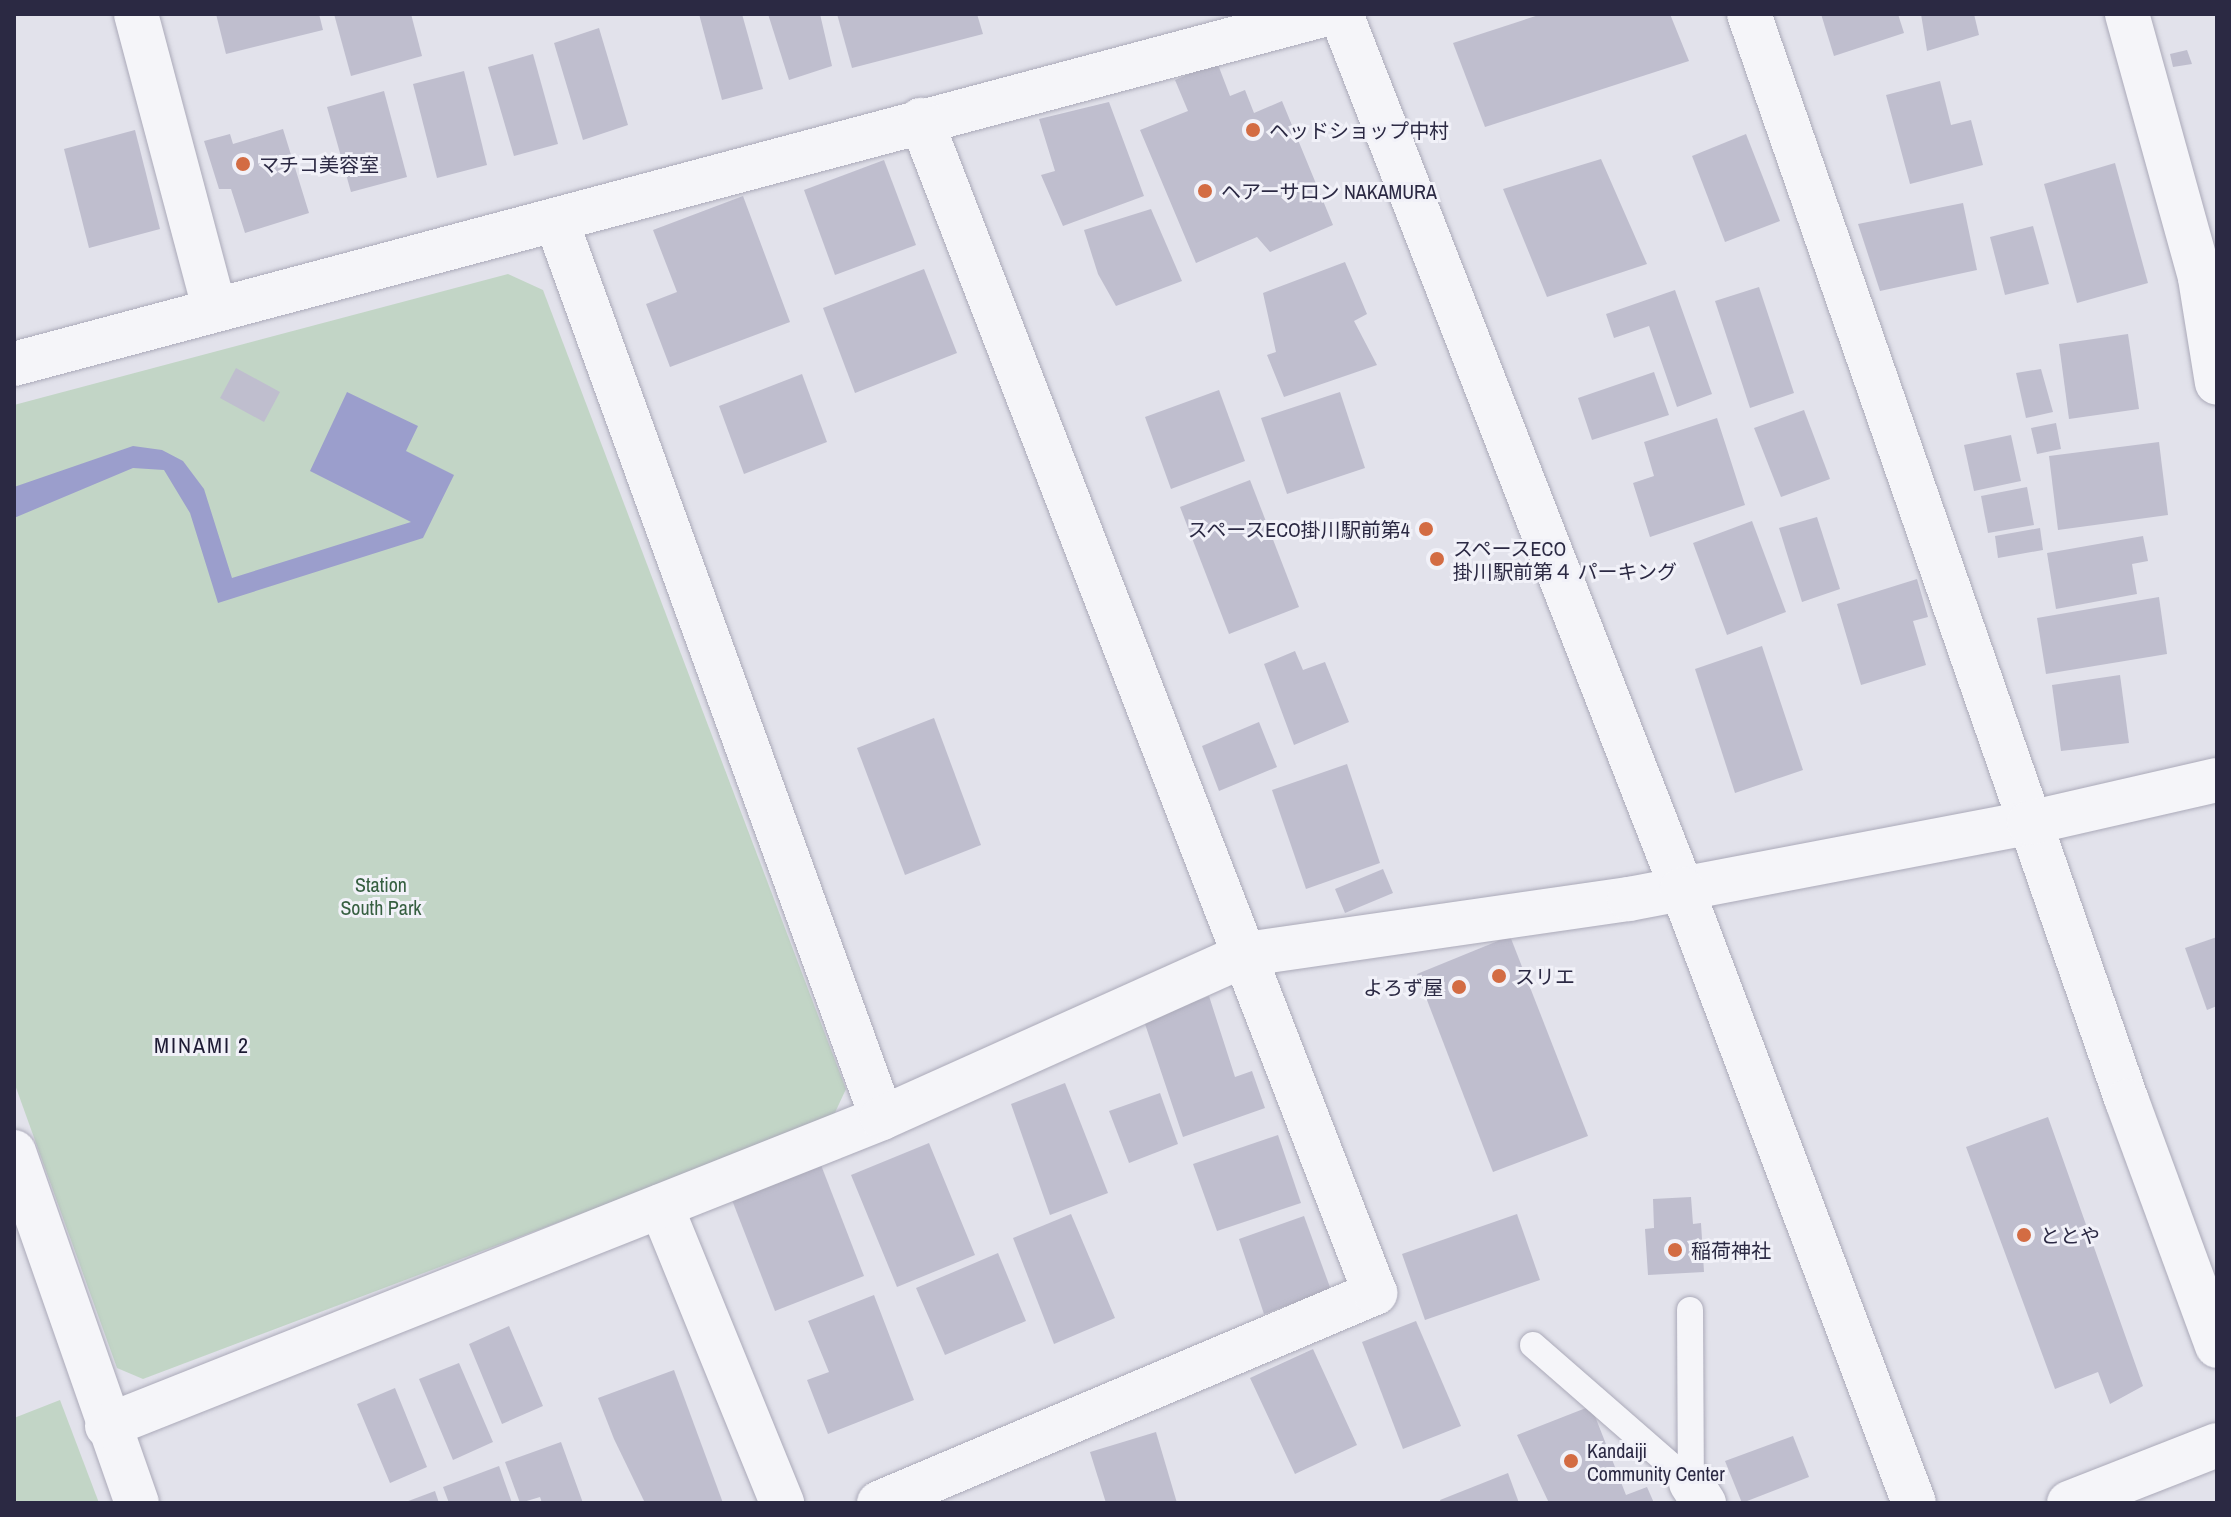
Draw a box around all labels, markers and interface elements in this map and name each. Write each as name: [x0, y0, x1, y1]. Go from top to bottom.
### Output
place label: ヘッドショップ中村: [1269, 118, 1449, 142]
marker: ヘッドショップ中村: [1244, 121, 1262, 139]
place label: マチコ美容室: [259, 152, 379, 176]
marker: マチコ美容室: [234, 155, 252, 173]
place label: ヘアーサロン NAKAMURA: [1221, 179, 1437, 203]
marker: ヘアーサロン NAKAMURA: [1196, 182, 1214, 200]
place label: スペースECO掛川駅前第4: [1185, 517, 1410, 541]
marker: スペースECO掛川駅前第4: [1417, 520, 1435, 538]
place label: スペースECO 掛川駅前第４ パーキング: [1453, 536, 1678, 583]
marker: スペースECO 掛川駅前第４ パーキング: [1428, 550, 1446, 568]
park label: Station South Park: [340, 873, 422, 920]
place label: スリエ: [1515, 964, 1575, 988]
marker: スリエ: [1490, 967, 1508, 985]
place label: よろず屋: [1363, 975, 1443, 999]
marker: よろず屋: [1450, 978, 1468, 996]
district label: MINAMI 2: [154, 1033, 250, 1059]
place label: ととや: [2040, 1223, 2100, 1247]
marker: ととや: [2015, 1226, 2033, 1244]
place label: 稲荷神社: [1691, 1238, 1771, 1262]
marker: 稲荷神社: [1666, 1241, 1684, 1259]
place label: Kandaiji Community Center: [1587, 1438, 1725, 1485]
marker: Kandaiji Community Center: [1562, 1452, 1580, 1470]

